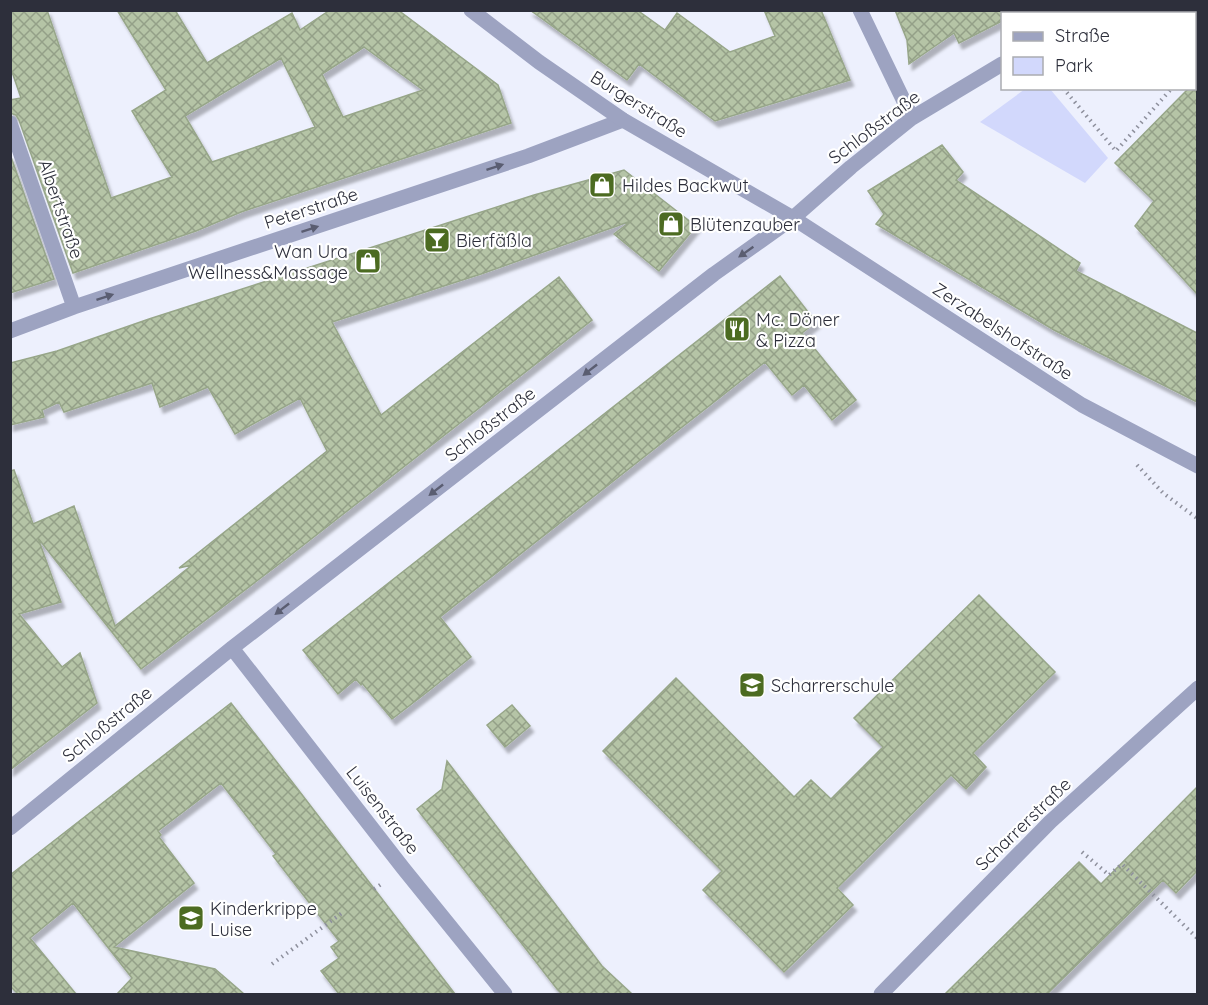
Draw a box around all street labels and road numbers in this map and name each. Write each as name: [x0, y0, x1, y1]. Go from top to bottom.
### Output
street label: Burgerstraße: [586, 65, 692, 143]
street label: Schloßstraße: [824, 85, 924, 169]
street label: Albertstraße: [33, 156, 89, 262]
street label: Peterstraße: [261, 182, 361, 234]
street label: Zerzabelshofstraße: [929, 277, 1077, 385]
street label: Schloßstraße: [440, 381, 540, 467]
street label: Schloßstraße: [58, 681, 156, 767]
street label: Luisenstraße: [341, 761, 425, 859]
street label: Scharrerstraße: [970, 773, 1076, 875]

